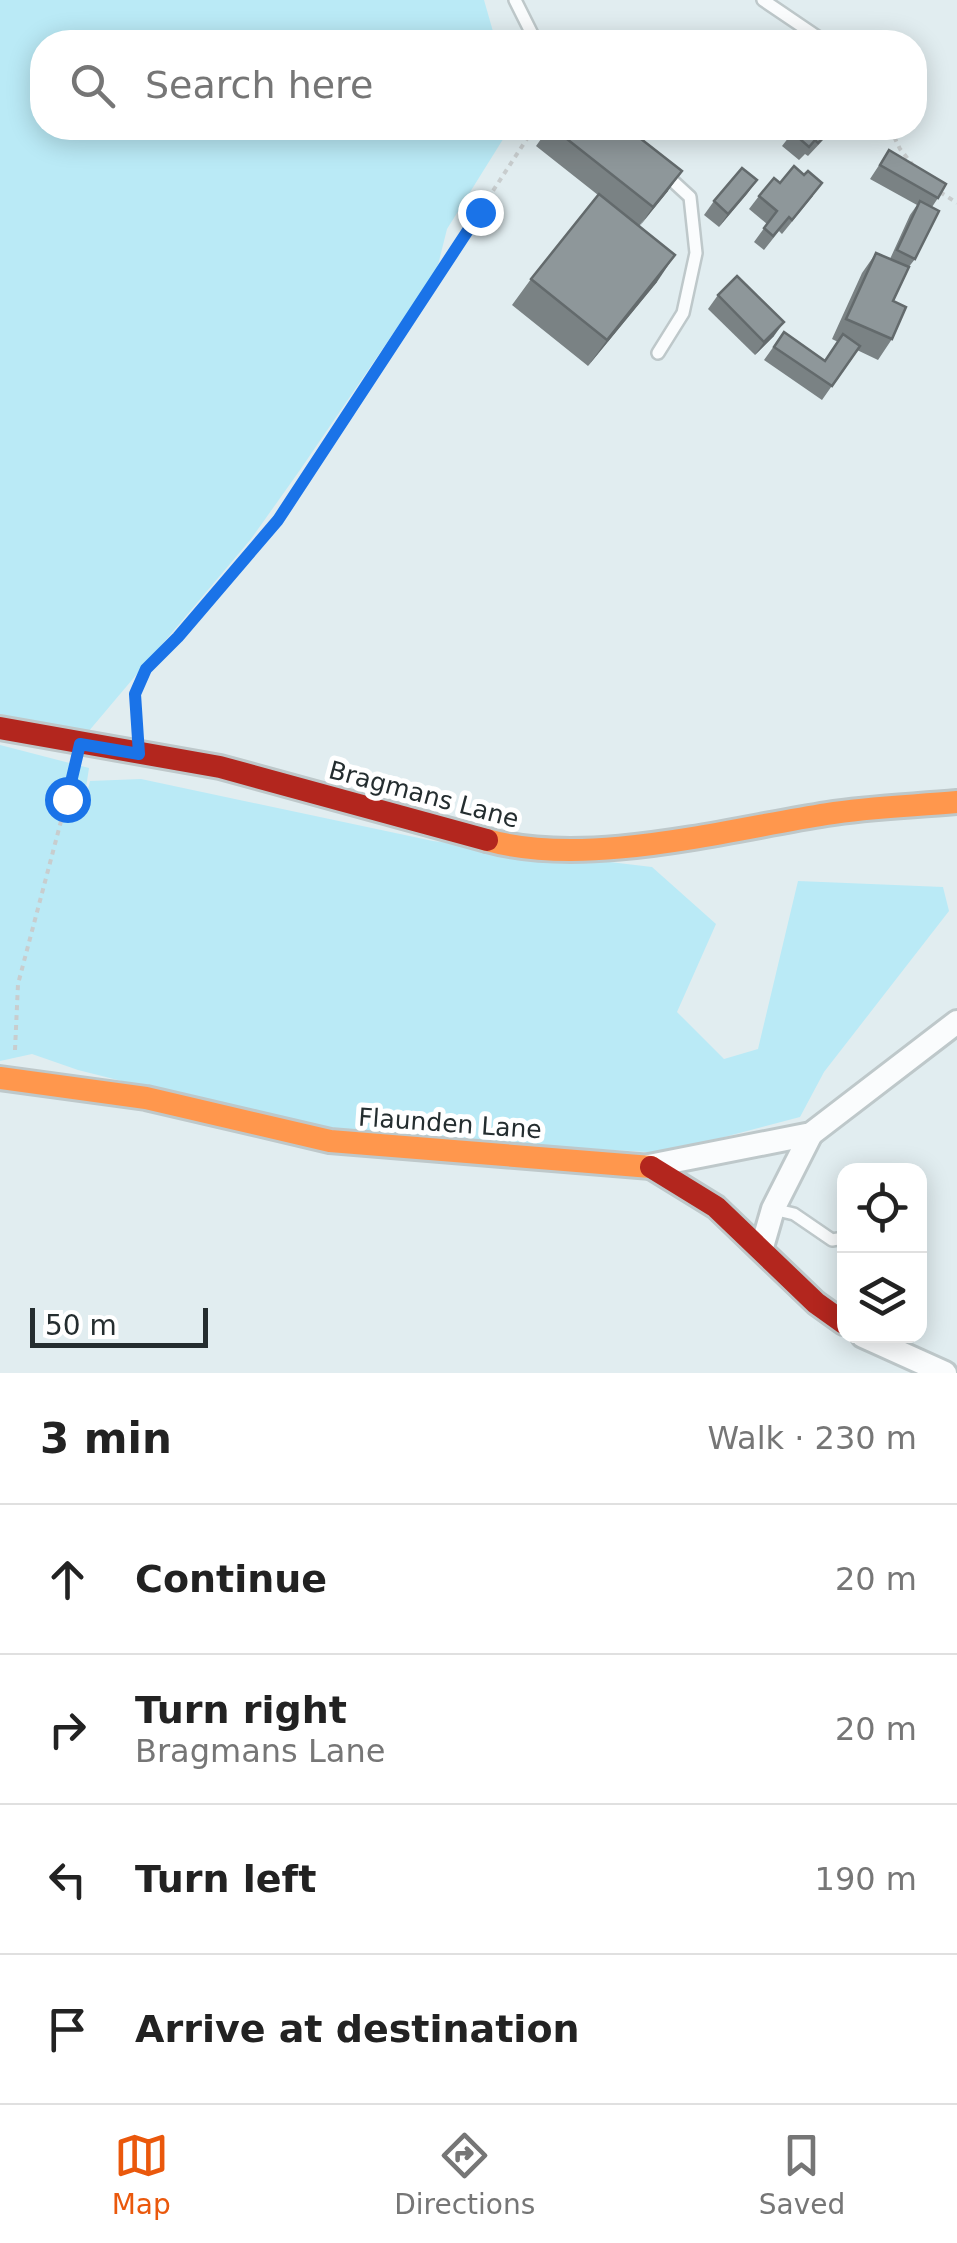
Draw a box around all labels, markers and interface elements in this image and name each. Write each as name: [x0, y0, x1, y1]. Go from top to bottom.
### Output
search box: [30, 30, 927, 140]
icon: search: [65, 58, 120, 113]
text: Search here: [145, 63, 373, 107]
route end: [458, 190, 504, 236]
street label: Bragmans Lane: [326, 755, 522, 834]
route start: [45, 777, 91, 823]
street label: Flaunden Lane: [357, 1103, 543, 1144]
map controls: [837, 1163, 927, 1343]
button: locate: [837, 1163, 927, 1253]
button: layers: [837, 1253, 927, 1343]
scale bar: [30, 1303, 208, 1348]
text: 50 m: [45, 1309, 117, 1342]
text: 3 min: [40, 1414, 172, 1463]
text: Walk · 230 m: [707, 1419, 917, 1457]
icon: ahead: [40, 1552, 95, 1607]
text: Continue: [135, 1557, 327, 1601]
text: 20 m: [835, 1560, 917, 1598]
text: Turn right: [135, 1688, 347, 1732]
icon: right: [40, 1702, 95, 1757]
text: 20 m: [835, 1710, 917, 1748]
text: Bragmans Lane: [135, 1732, 385, 1770]
icon: left: [40, 1852, 95, 1907]
text: Turn left: [135, 1857, 316, 1901]
text: 190 m: [815, 1860, 917, 1898]
icon: arrive: [40, 2002, 95, 2057]
text: Arrive at destination: [135, 2007, 580, 2051]
tab: Map: [112, 2128, 171, 2221]
tab: Directions: [394, 2128, 535, 2221]
tab: Saved: [759, 2128, 845, 2221]

